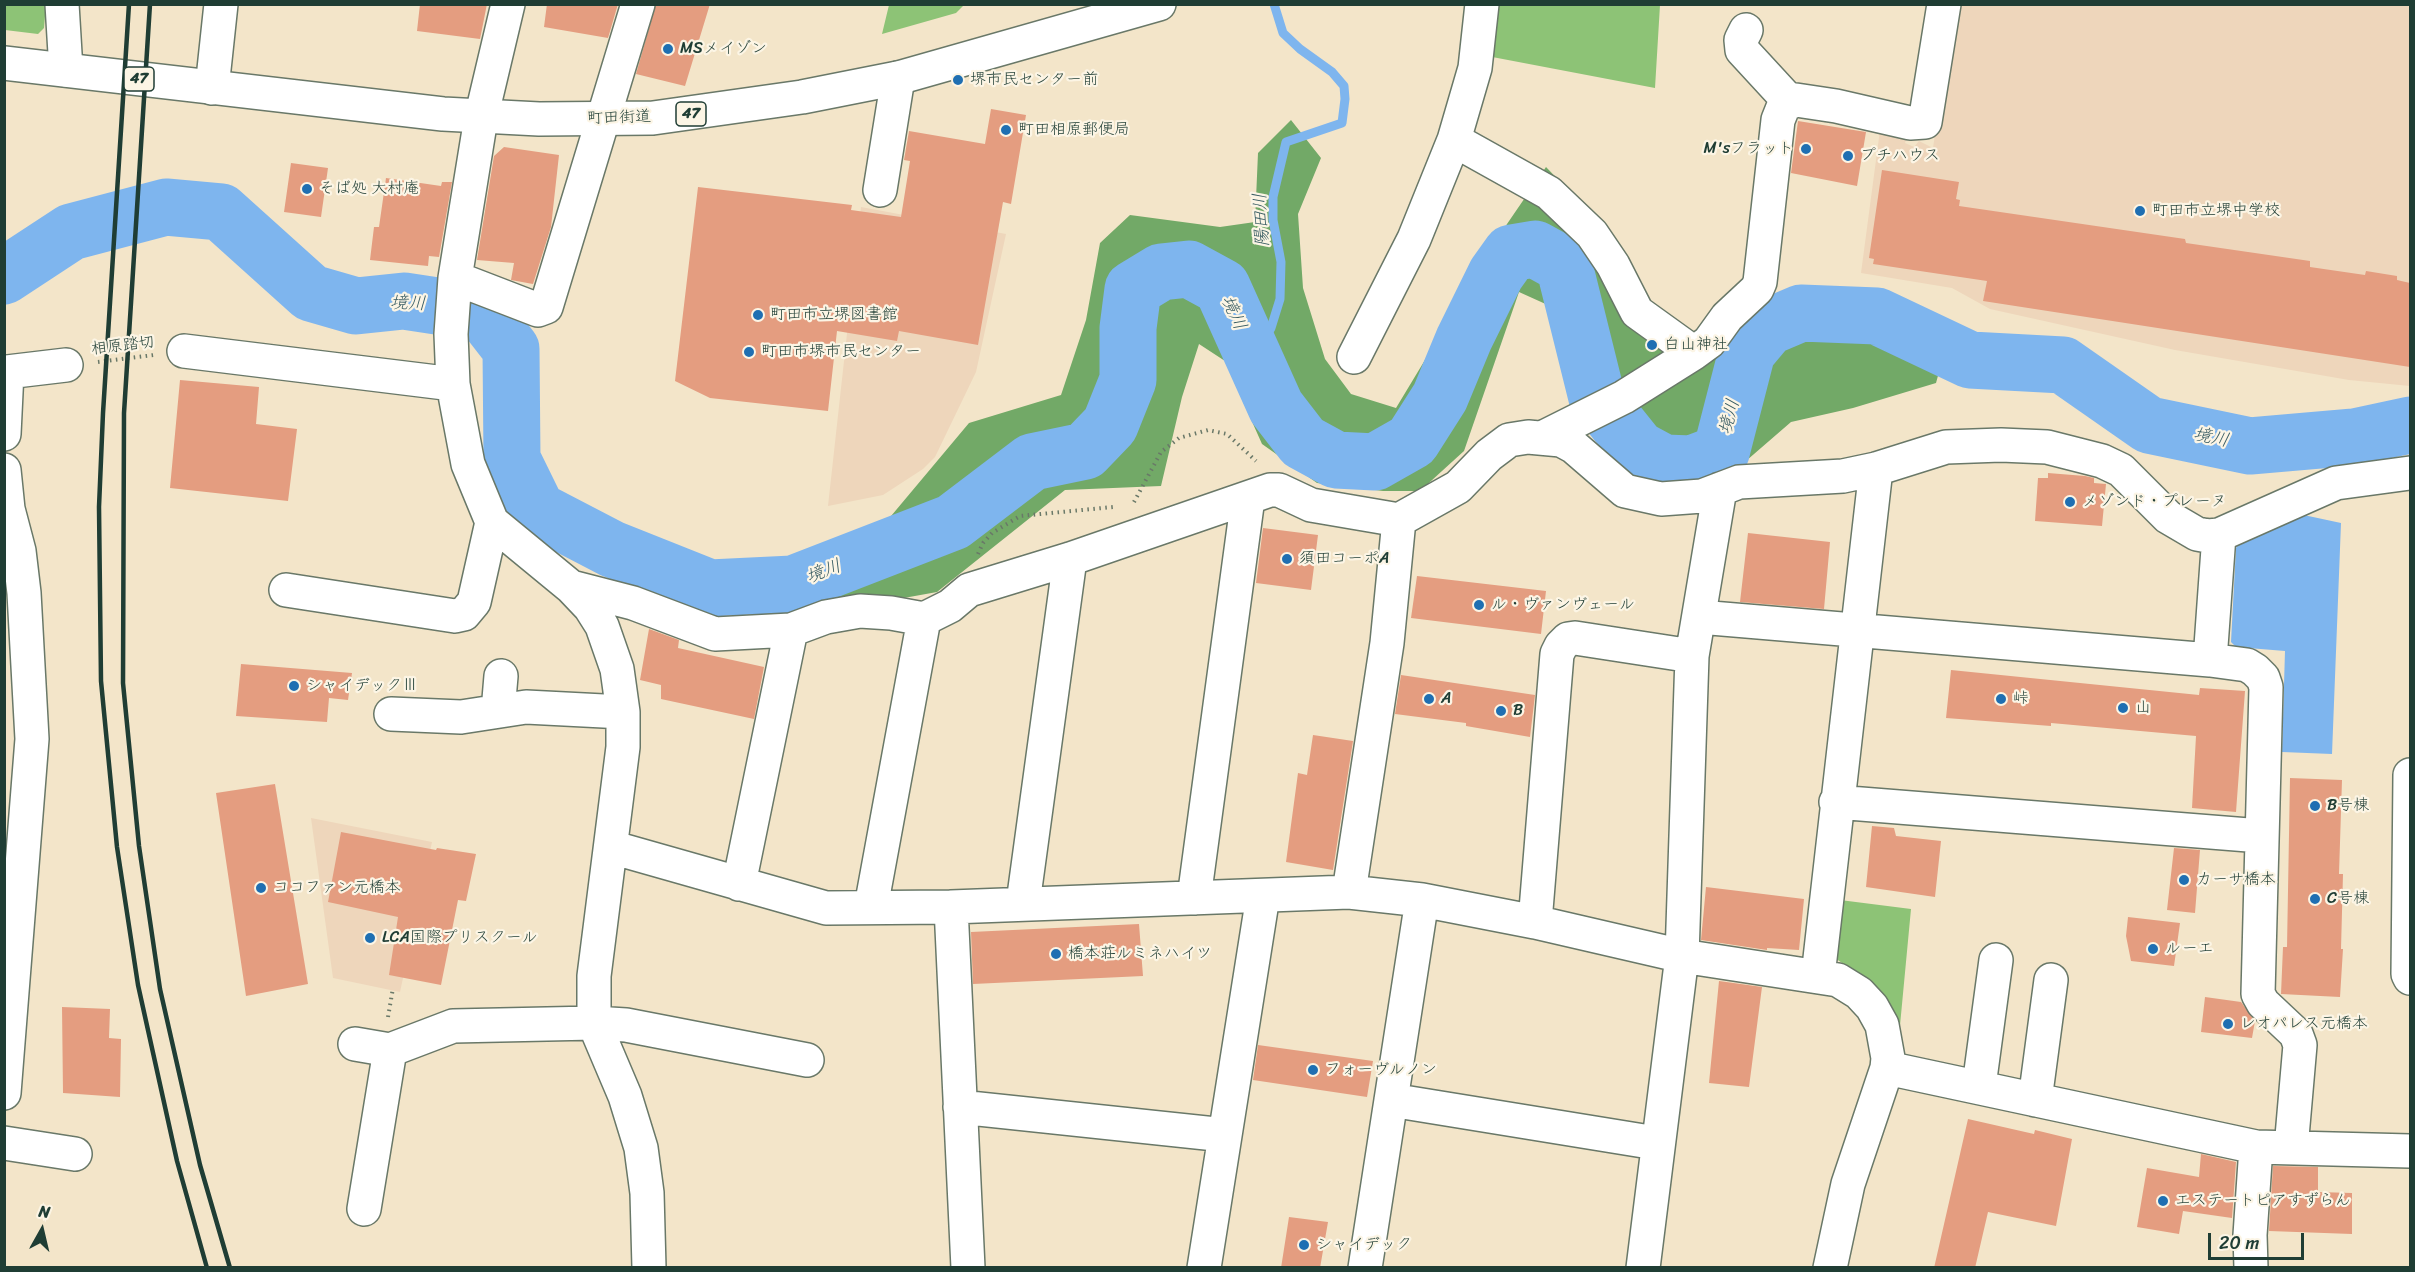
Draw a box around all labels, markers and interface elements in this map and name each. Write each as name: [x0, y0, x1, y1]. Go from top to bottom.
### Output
place label: MSメイゾン: [680, 39, 767, 59]
marker: MSメイゾン: [661, 42, 675, 56]
road number: 47: [124, 67, 154, 91]
place label: 堺市民センター前: [970, 70, 1098, 90]
marker: 堺市民センター前: [951, 73, 965, 87]
road number: 47: [676, 102, 706, 126]
street label: 町田街道: [587, 107, 651, 129]
place label: 町田相原郵便局: [1018, 120, 1130, 140]
marker: 町田相原郵便局: [999, 123, 1013, 137]
place label: M'sフラット: [1704, 139, 1794, 159]
marker: M'sフラット: [1799, 142, 1813, 156]
place label: プチハウス: [1860, 146, 1940, 166]
marker: プチハウス: [1841, 149, 1855, 163]
place label: そば処 大村庵: [319, 179, 419, 199]
marker: そば処 大村庵: [300, 182, 314, 196]
water label: 陽田川: [1250, 192, 1274, 248]
place label: 町田市立堺中学校: [2152, 201, 2280, 221]
marker: 町田市立堺中学校: [2133, 204, 2147, 218]
water label: 境川: [1216, 292, 1250, 334]
water label: 境川: [390, 293, 426, 315]
place label: 町田市立堺図書館: [770, 305, 898, 325]
marker: 町田市立堺図書館: [751, 308, 765, 322]
street label: 相原踏切: [90, 333, 156, 359]
place label: 白山神社: [1664, 335, 1728, 355]
marker: 白山神社: [1645, 338, 1659, 352]
place label: 町田市堺市民センター: [761, 342, 921, 362]
marker: 町田市堺市民センター: [742, 345, 756, 359]
water label: 境川: [1715, 397, 1745, 437]
water label: 境川: [2191, 424, 2231, 452]
place label: メゾンド・プレーヌ: [2082, 492, 2227, 512]
marker: メゾンド・プレーヌ: [2063, 495, 2077, 509]
place label: 須田コーポA: [1299, 549, 1389, 569]
marker: 須田コーポA: [1280, 552, 1294, 566]
water label: 境川: [803, 555, 845, 589]
place label: ル・ヴァンヴェール: [1491, 595, 1635, 615]
marker: ル・ヴァンヴェール: [1472, 598, 1486, 612]
place label: シャイデックⅢ: [306, 676, 418, 696]
marker: シャイデックⅢ: [287, 679, 301, 693]
place label: A: [1441, 689, 1451, 709]
place label: 峠: [2013, 689, 2029, 709]
marker: A: [1422, 692, 1436, 706]
marker: 峠: [1994, 692, 2008, 706]
place label: 山: [2135, 698, 2151, 718]
place label: B: [1513, 701, 1523, 721]
marker: 山: [2116, 701, 2130, 715]
marker: B: [1494, 704, 1508, 718]
place label: B号棟: [2327, 796, 2369, 816]
marker: B号棟: [2308, 799, 2322, 813]
place label: カーサ橋本: [2196, 870, 2276, 890]
marker: カーサ橋本: [2177, 873, 2191, 887]
place label: ココファン元橋本: [273, 878, 401, 898]
marker: ココファン元橋本: [254, 881, 268, 895]
place label: C号棟: [2327, 889, 2369, 909]
marker: C号棟: [2308, 892, 2322, 906]
place label: LCA国際プリスクール: [382, 928, 538, 948]
marker: LCA国際プリスクール: [363, 931, 377, 945]
place label: ルーエ: [2165, 939, 2214, 959]
marker: ルーエ: [2146, 942, 2160, 956]
place label: 橋本荘ルミネハイツ: [1068, 944, 1212, 964]
marker: 橋本荘ルミネハイツ: [1049, 947, 1063, 961]
place label: レオパレス元橋本: [2240, 1014, 2368, 1034]
marker: レオパレス元橋本: [2221, 1017, 2235, 1031]
place label: フォーヴルノン: [1325, 1060, 1437, 1080]
marker: フォーヴルノン: [1306, 1063, 1320, 1077]
place label: エステートピアすずらん: [2175, 1191, 2351, 1211]
marker: エステートピアすずらん: [2156, 1194, 2170, 1208]
text: N: [37, 1197, 52, 1227]
north arrow: [12, 1200, 72, 1260]
scale bar: [2211, 1221, 2307, 1259]
text: 20 m: [2219, 1227, 2259, 1259]
place label: シャイデック: [1316, 1235, 1412, 1255]
marker: シャイデック: [1297, 1238, 1311, 1252]

